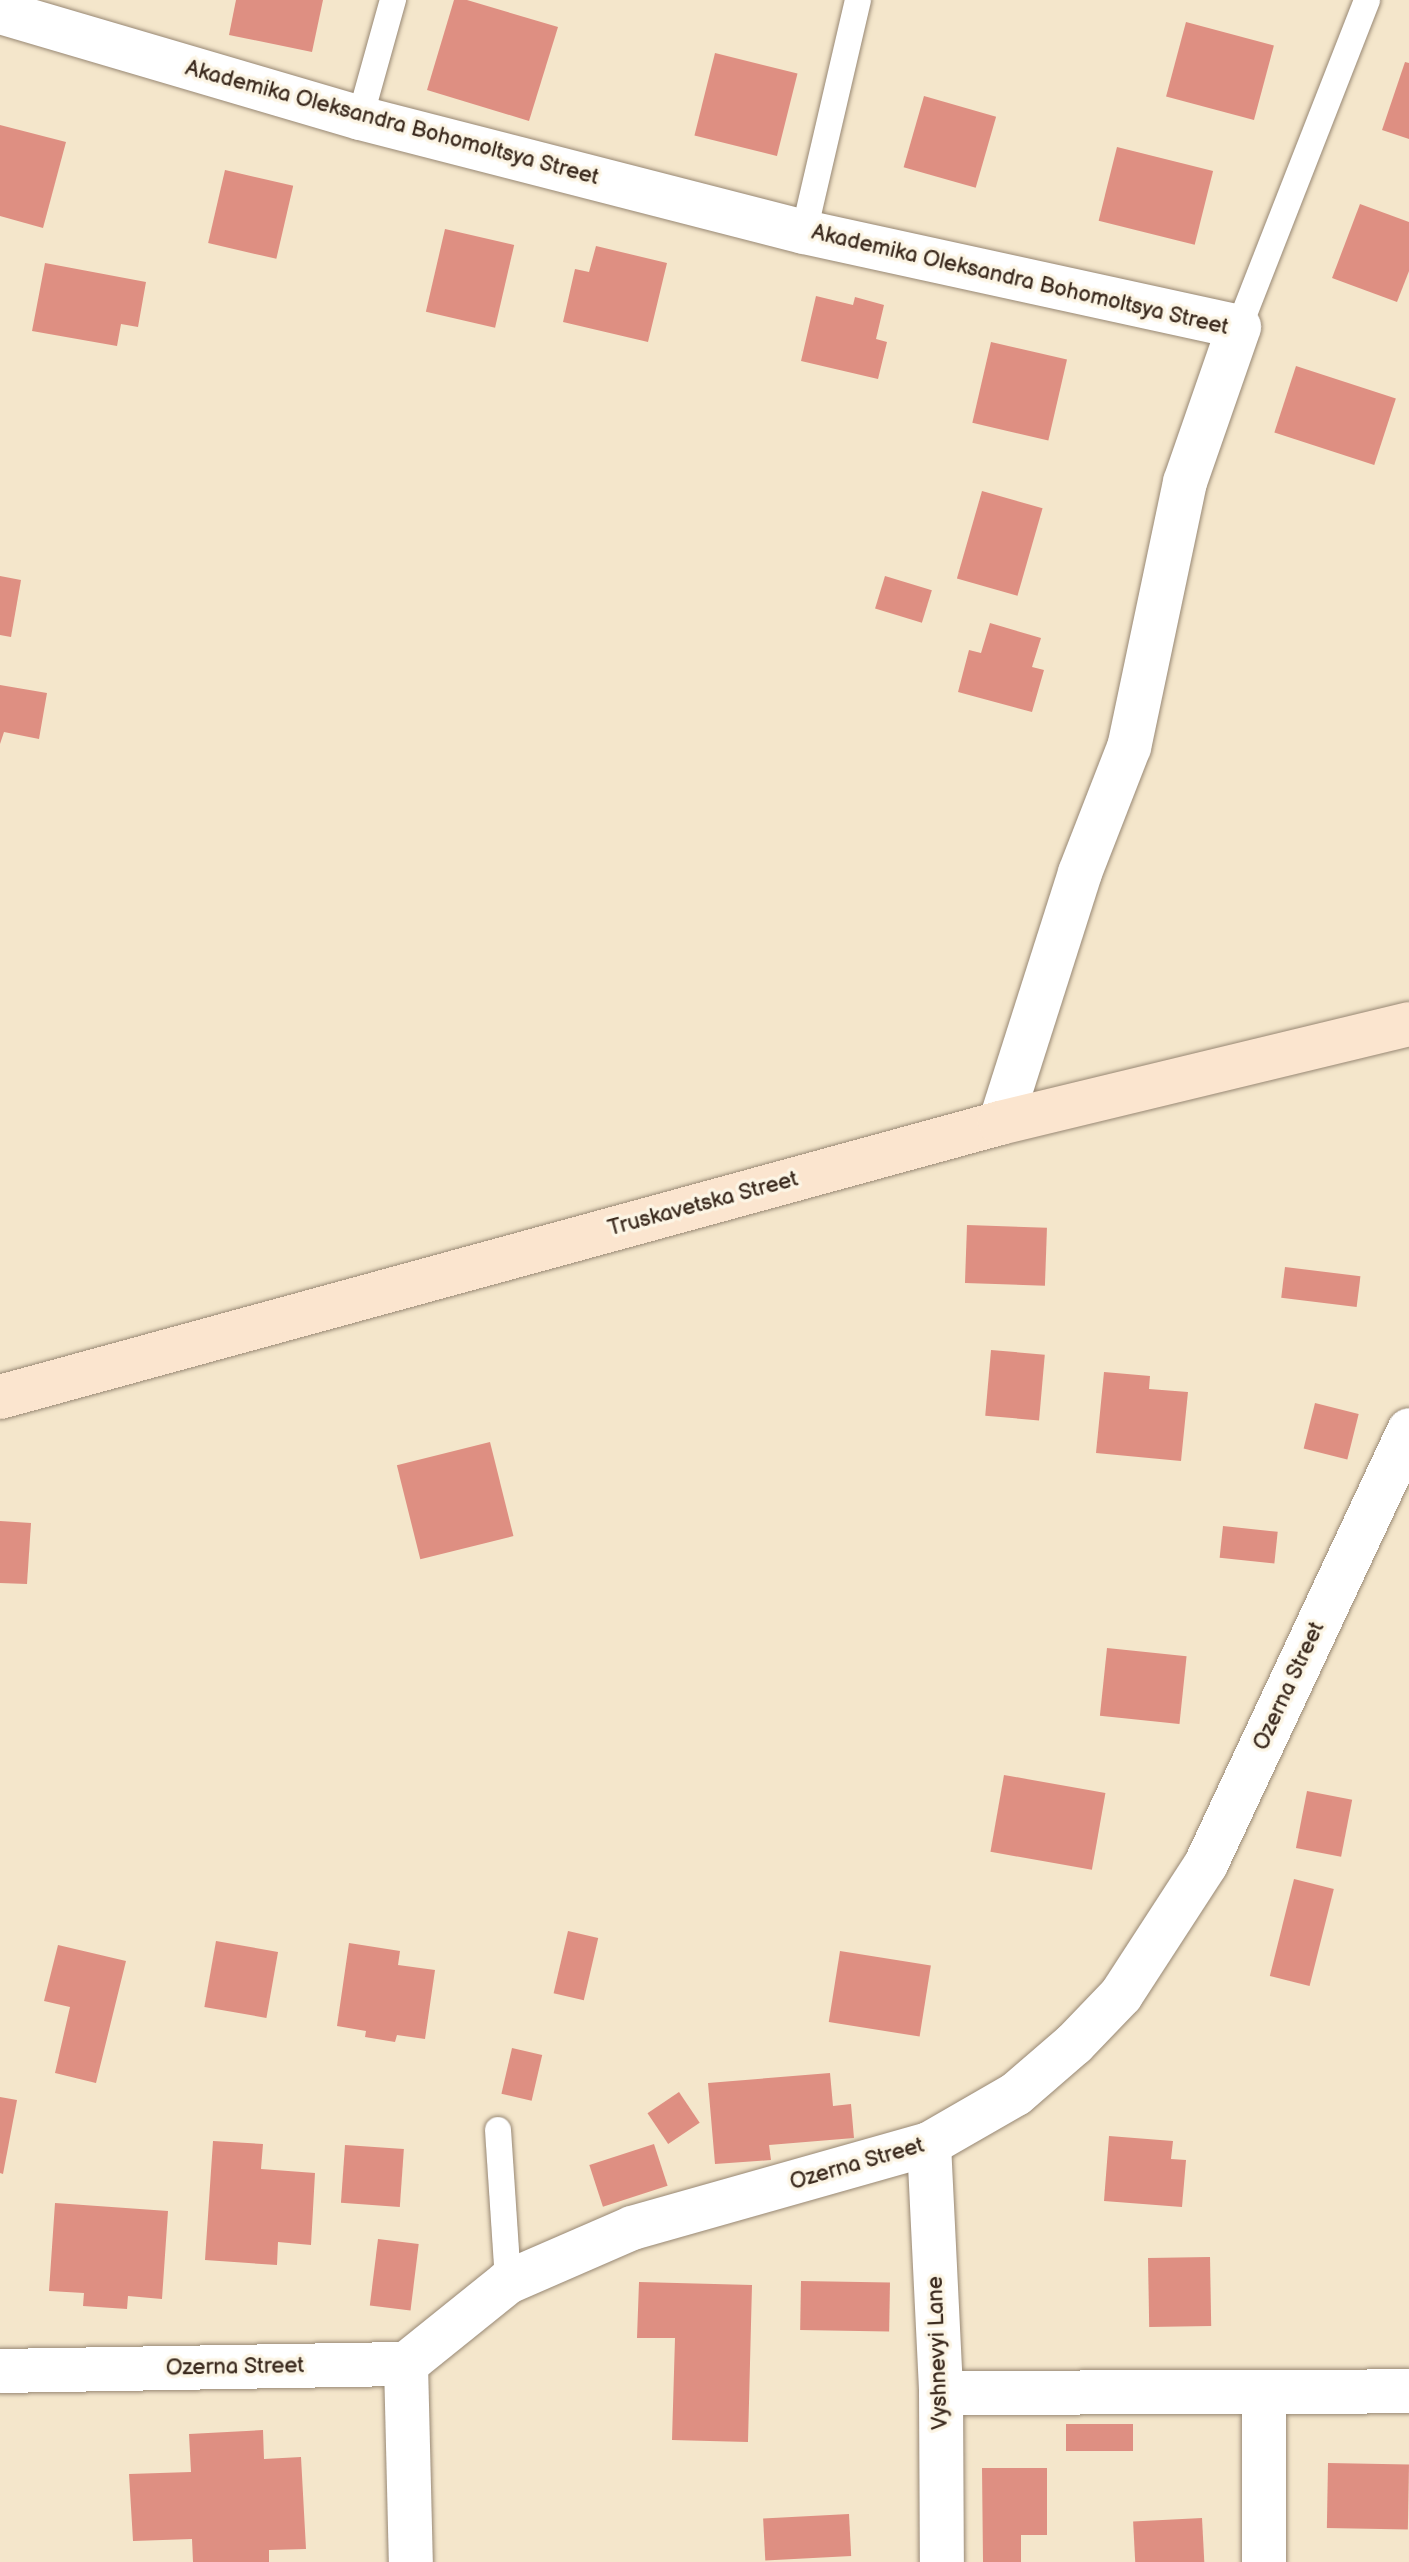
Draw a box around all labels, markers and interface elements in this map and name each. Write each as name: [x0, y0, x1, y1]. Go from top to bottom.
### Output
street label: Akademika Oleksandra Bohomoltsya Street: [182, 55, 602, 191]
street label: Akademika Oleksandra Bohomoltsya Street: [809, 219, 1231, 341]
street label: Truskavetska Street: [605, 1166, 801, 1242]
street label: Ozerna Street: [1248, 1618, 1330, 1754]
street label: Ozerna Street: [787, 2132, 927, 2196]
street label: Vyshnevyi Lane: [922, 2276, 954, 2430]
street label: Ozerna Street: [165, 2353, 305, 2381]

